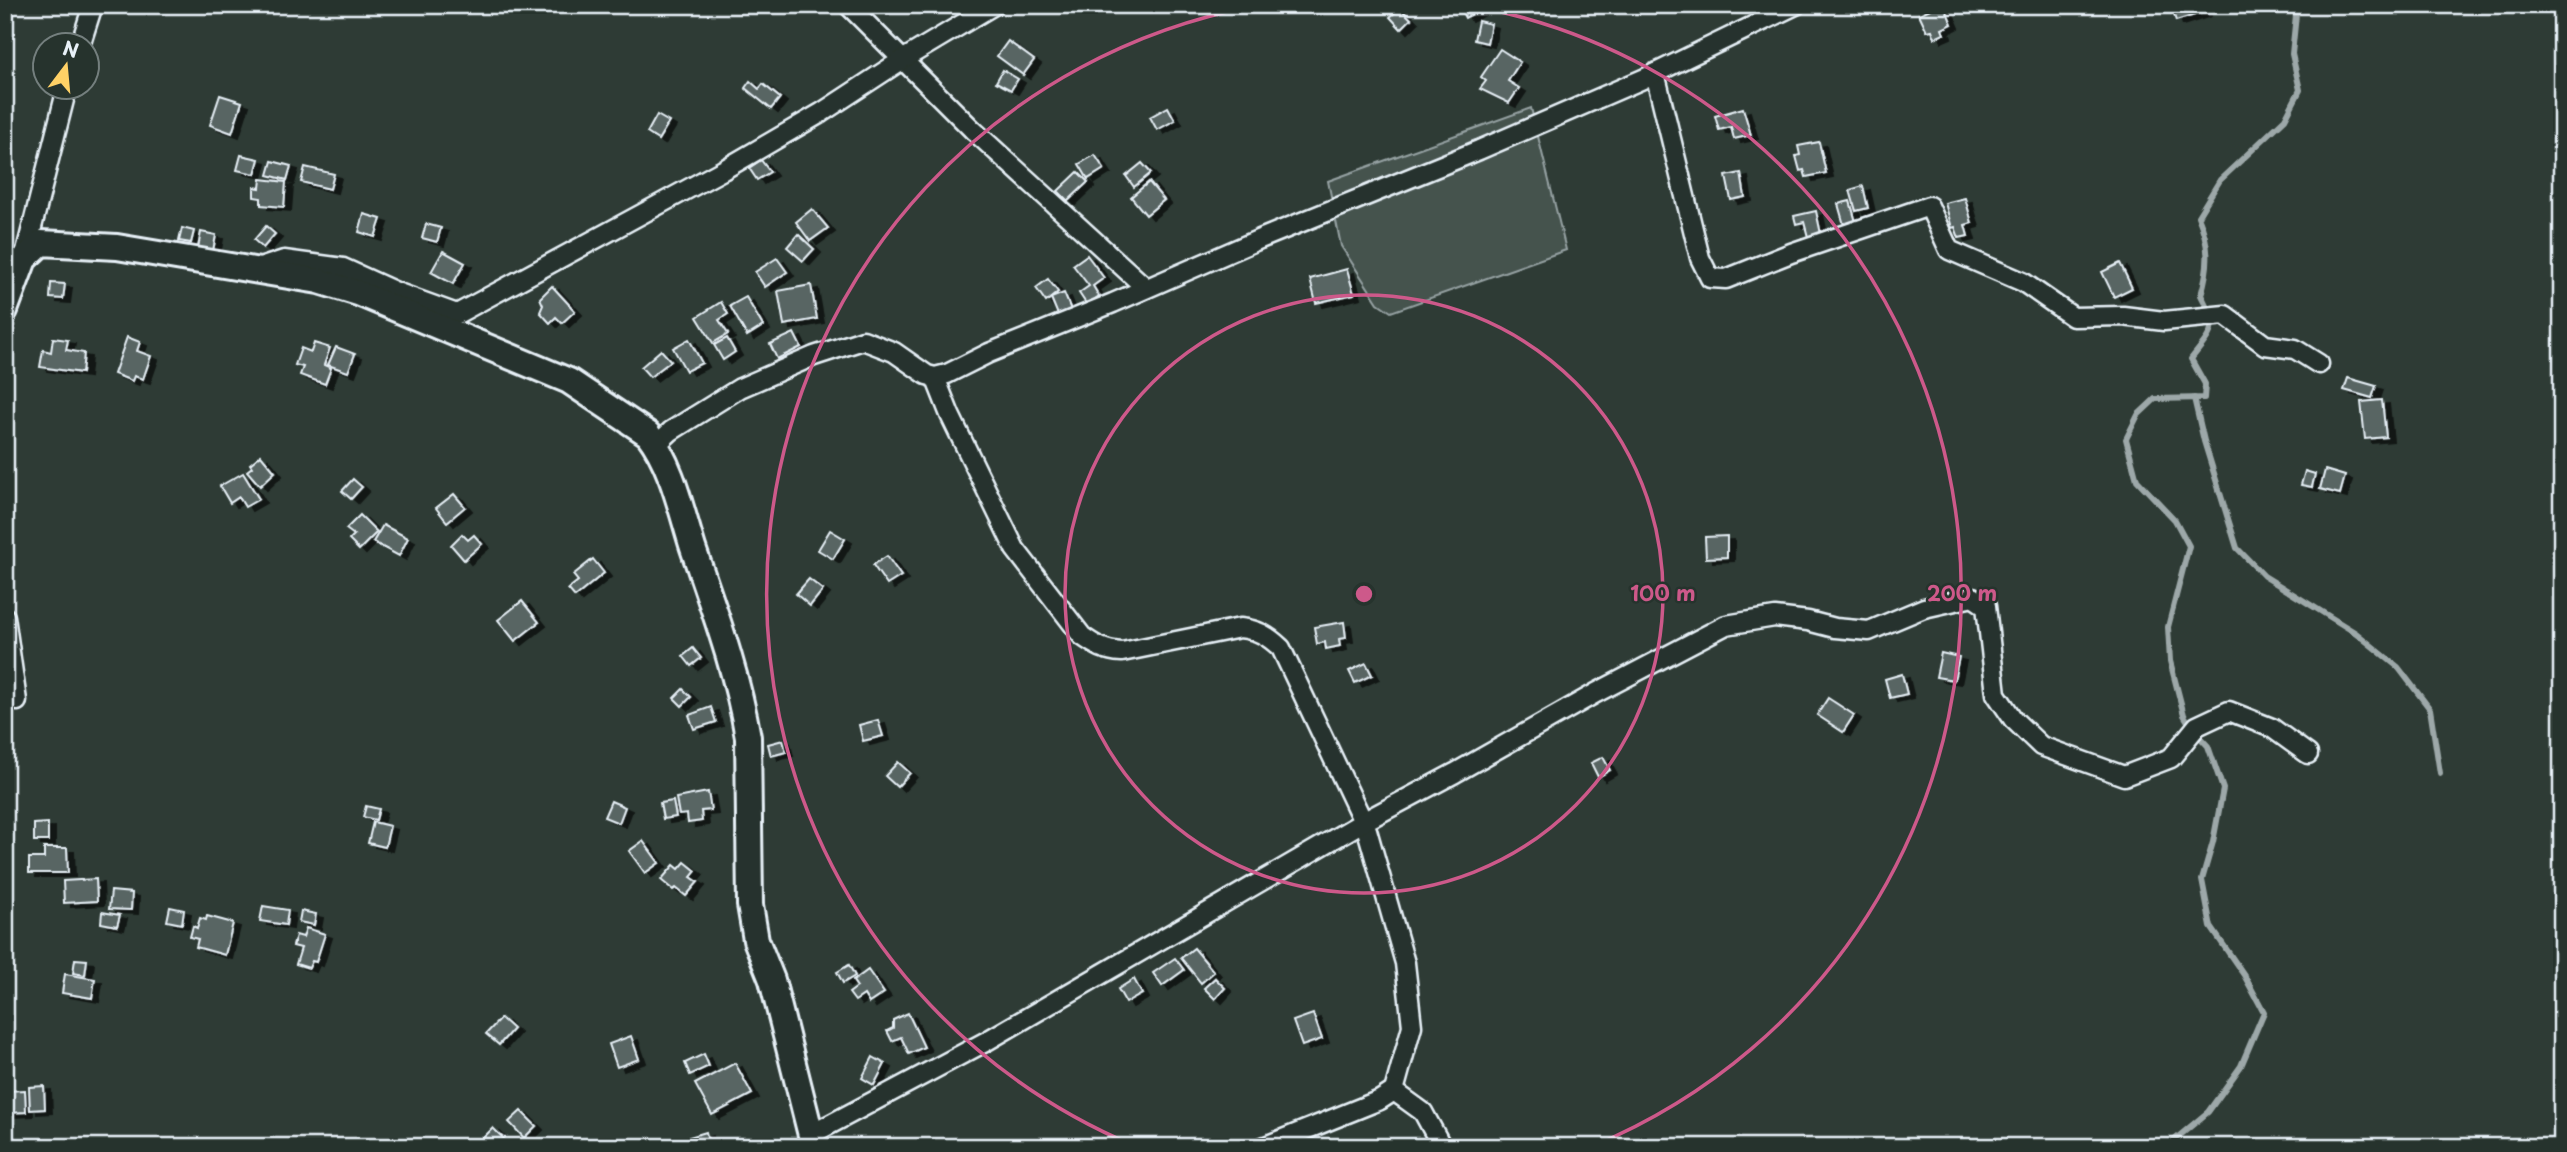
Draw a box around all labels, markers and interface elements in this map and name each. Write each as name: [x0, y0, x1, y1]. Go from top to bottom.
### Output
north arrow: [32, 32, 102, 102]
text: N: [60, 33, 82, 64]
text: 100 m: [1630, 576, 1696, 608]
text: 200 m: [1927, 576, 1997, 608]
centre of rings: [1352, 582, 1376, 606]

